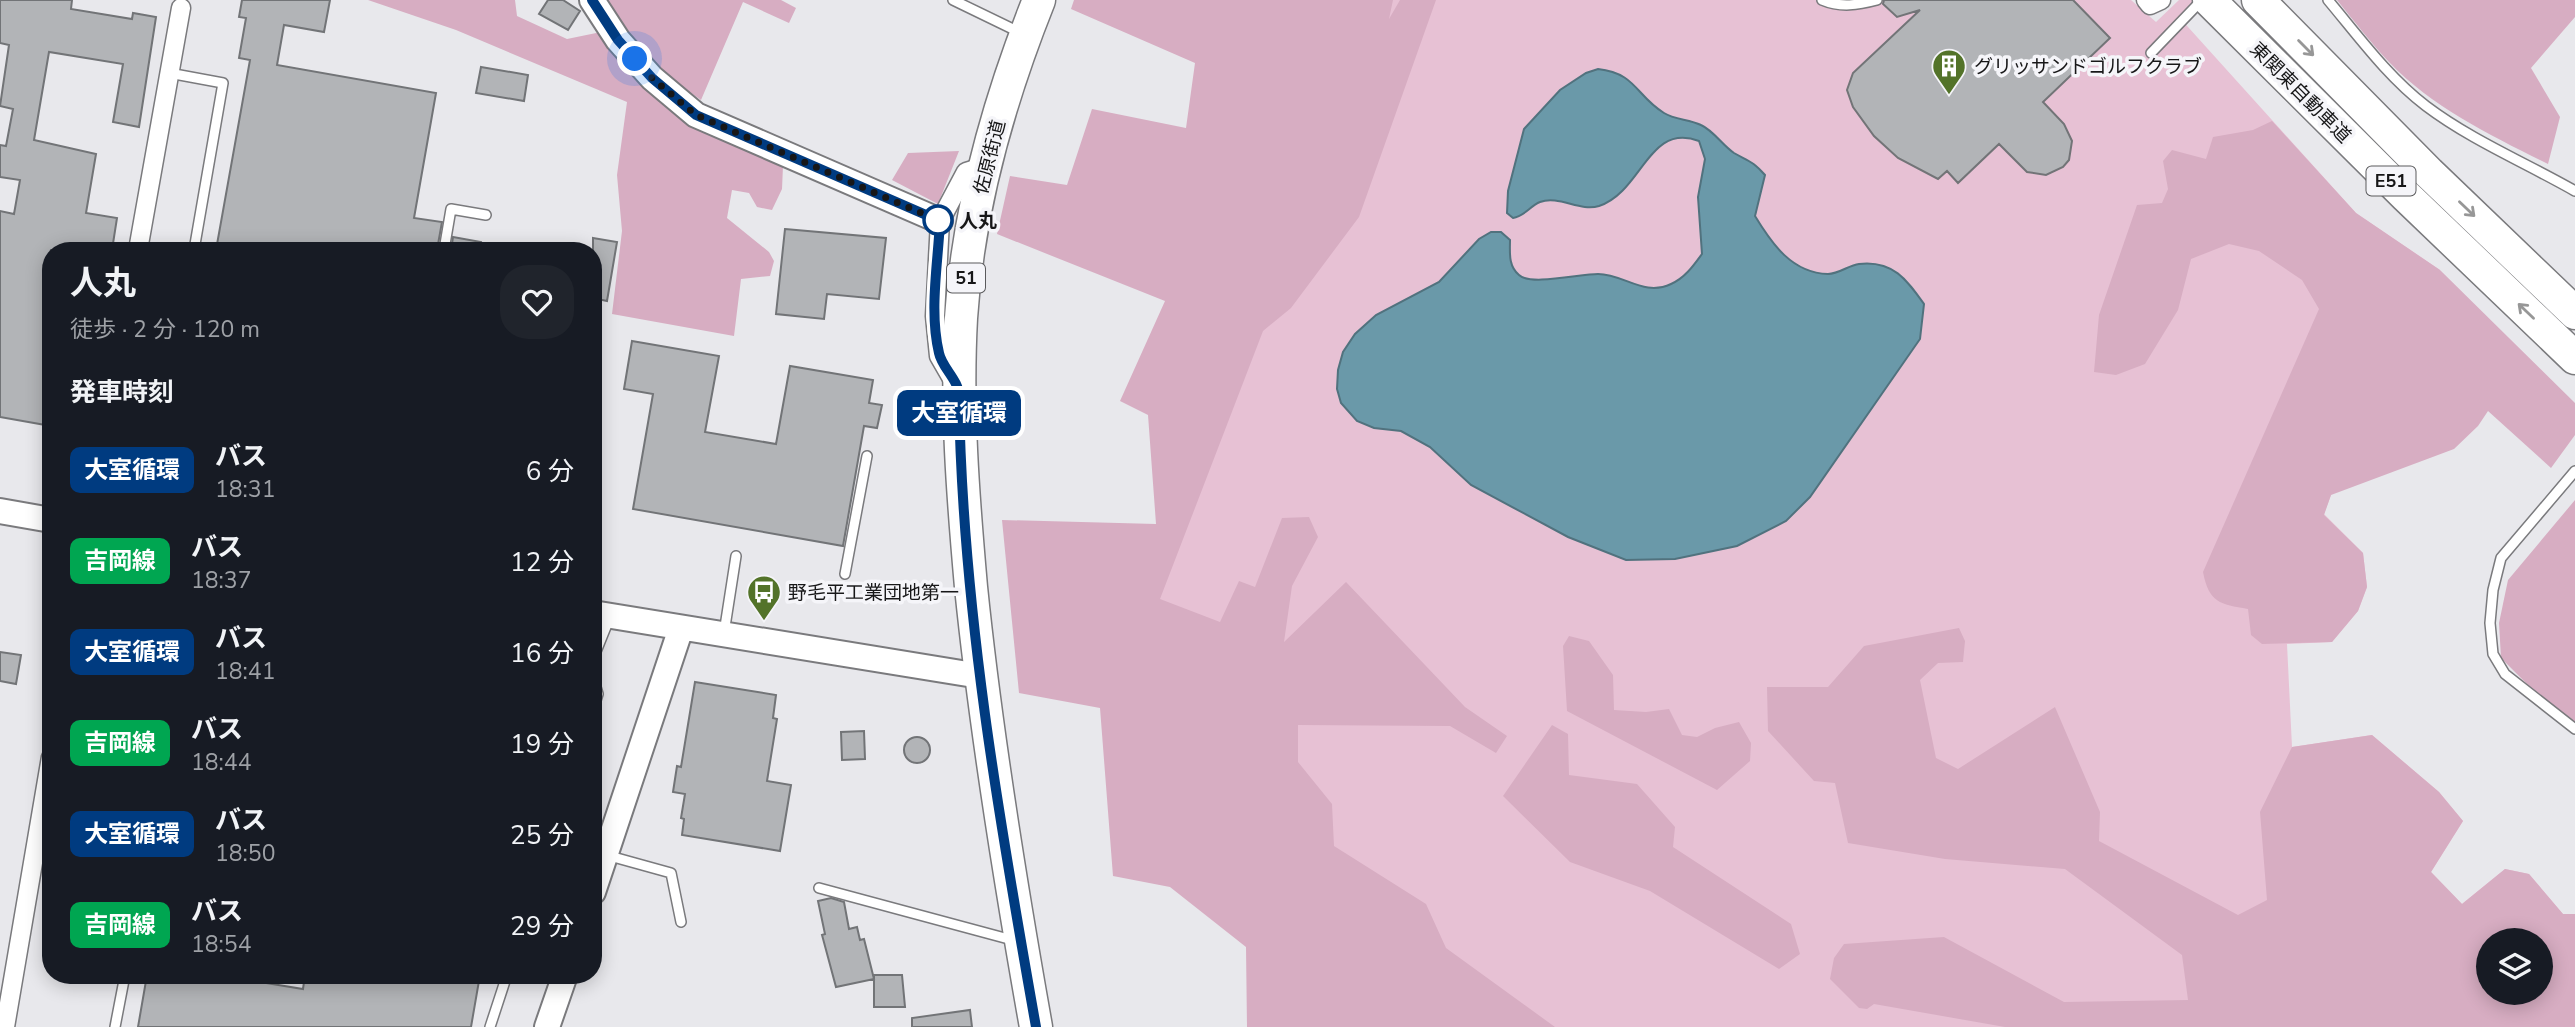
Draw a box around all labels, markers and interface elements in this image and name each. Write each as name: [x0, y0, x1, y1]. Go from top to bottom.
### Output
street label: 東関東自動車道: [2244, 36, 2357, 149]
one-way arrow: [2298, 40, 2315, 57]
your location: [617, 41, 652, 76]
building icon: グリッサンドゴルフクラブ: [1930, 47, 1968, 96]
place label: グリッサンドゴルフクラブ: [1974, 54, 2202, 80]
street label: 佐原街道: [968, 117, 1012, 197]
road number: E51: [2366, 166, 2416, 196]
one-way arrow: [2458, 201, 2475, 218]
marker: 人丸: [923, 205, 953, 235]
place label: 人丸: [959, 208, 997, 234]
text: 人丸: [70, 261, 136, 306]
road number: 51: [947, 264, 985, 292]
button: heart: [500, 265, 574, 339]
one-way arrow: [2518, 302, 2535, 319]
text: 徒歩 · 2 分 · 120 m: [70, 314, 260, 345]
text: 発車時刻: [70, 375, 174, 410]
line badge: 大室循環: [910, 390, 1008, 436]
text: 大室循環: [911, 397, 1007, 429]
text: バス: [215, 439, 267, 474]
text: 大室循環: [84, 454, 180, 486]
text: 6 分: [526, 454, 574, 489]
text: 18:31: [215, 474, 275, 505]
text: バス: [191, 530, 243, 565]
text: 吉岡線: [84, 545, 156, 577]
text: 12 分: [510, 545, 574, 580]
text: 18:37: [191, 565, 251, 596]
bus stop icon: 野毛平工業団地第一: [745, 573, 783, 622]
place label: 野毛平工業団地第一: [788, 580, 959, 606]
text: バス: [215, 621, 267, 656]
text: 大室循環: [84, 636, 180, 668]
text: 16 分: [510, 636, 574, 671]
text: 18:41: [215, 656, 275, 687]
text: バス: [191, 712, 243, 747]
text: 吉岡線: [84, 727, 156, 759]
text: 19 分: [510, 727, 574, 762]
text: 18:44: [191, 747, 251, 778]
text: バス: [215, 803, 267, 838]
text: 大室循環: [84, 818, 180, 850]
text: 25 分: [510, 818, 574, 853]
text: 18:50: [215, 838, 275, 869]
text: バス: [191, 894, 243, 929]
text: 吉岡線: [84, 909, 156, 941]
text: 29 分: [510, 909, 574, 944]
map controls: [2476, 928, 2553, 1005]
button: layers: [2476, 928, 2553, 1005]
text: 18:54: [191, 929, 251, 960]

